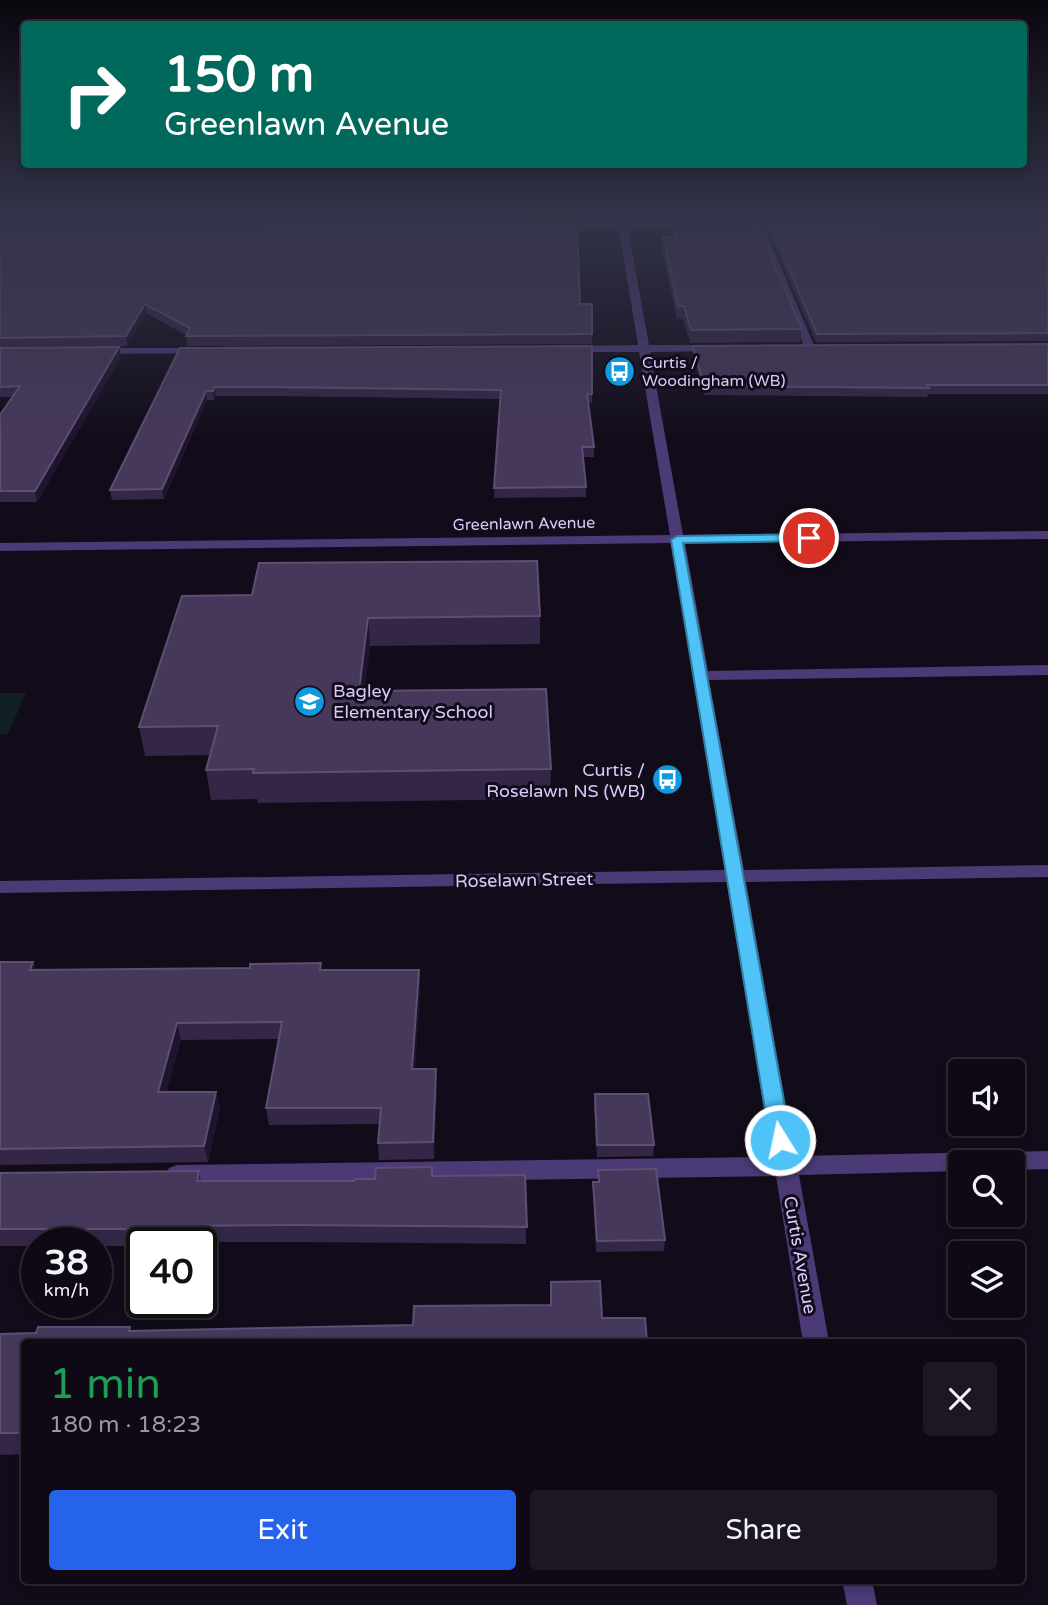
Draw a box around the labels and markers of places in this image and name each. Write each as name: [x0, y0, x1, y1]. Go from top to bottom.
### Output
place label: Curtis / Woodingham (WB): [642, 353, 785, 391]
bus stop icon: Curtis / Woodingham (WB): [602, 355, 636, 389]
pin: [779, 508, 839, 568]
place label: Bagley Elementary School: [333, 680, 493, 723]
school or university icon: Bagley Elementary School: [293, 684, 327, 718]
place label: Curtis / Roselawn NS (WB): [486, 759, 645, 802]
bus stop icon: Curtis / Roselawn NS (WB): [651, 763, 685, 797]

